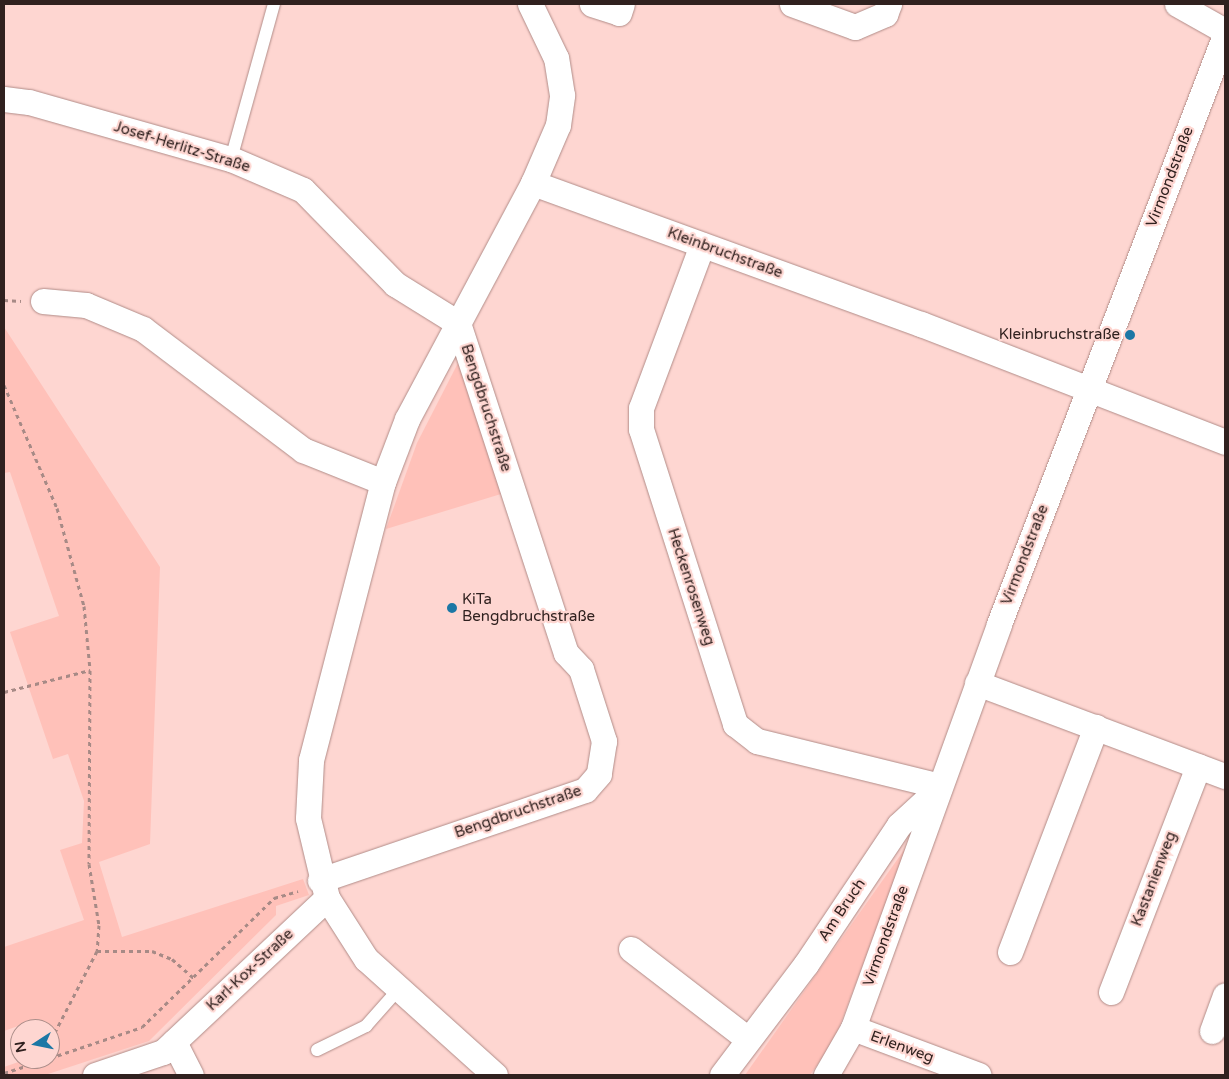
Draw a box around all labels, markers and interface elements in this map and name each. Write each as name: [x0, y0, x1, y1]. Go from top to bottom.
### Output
street label: Josef-Herlitz-Straße: [112, 118, 252, 176]
street label: Virmondstraße: [1143, 124, 1197, 230]
street label: Kleinbruchstraße: [665, 224, 785, 282]
place label: Kleinbruchstraße: [999, 326, 1120, 344]
marker: Kleinbruchstraße: [1124, 329, 1136, 341]
street label: Bengdbruchstraße: [457, 342, 515, 474]
street label: Virmondstraße: [998, 502, 1052, 608]
street label: Heckenrosenweg: [664, 526, 718, 648]
place label: KiTa Bengdbruchstraße: [462, 590, 595, 625]
marker: KiTa Bengdbruchstraße: [446, 602, 458, 614]
street label: Bengdbruchstraße: [452, 782, 584, 842]
street label: Kastanienweg: [1128, 829, 1180, 929]
street label: Am Bruch: [815, 876, 869, 944]
street label: Virmondstraße: [859, 883, 913, 989]
street label: Karl-Kox-Straße: [203, 925, 297, 1015]
north arrow: [10, 1019, 60, 1069]
street label: Erlenweg: [868, 1027, 936, 1067]
text: N: [11, 1040, 30, 1054]

